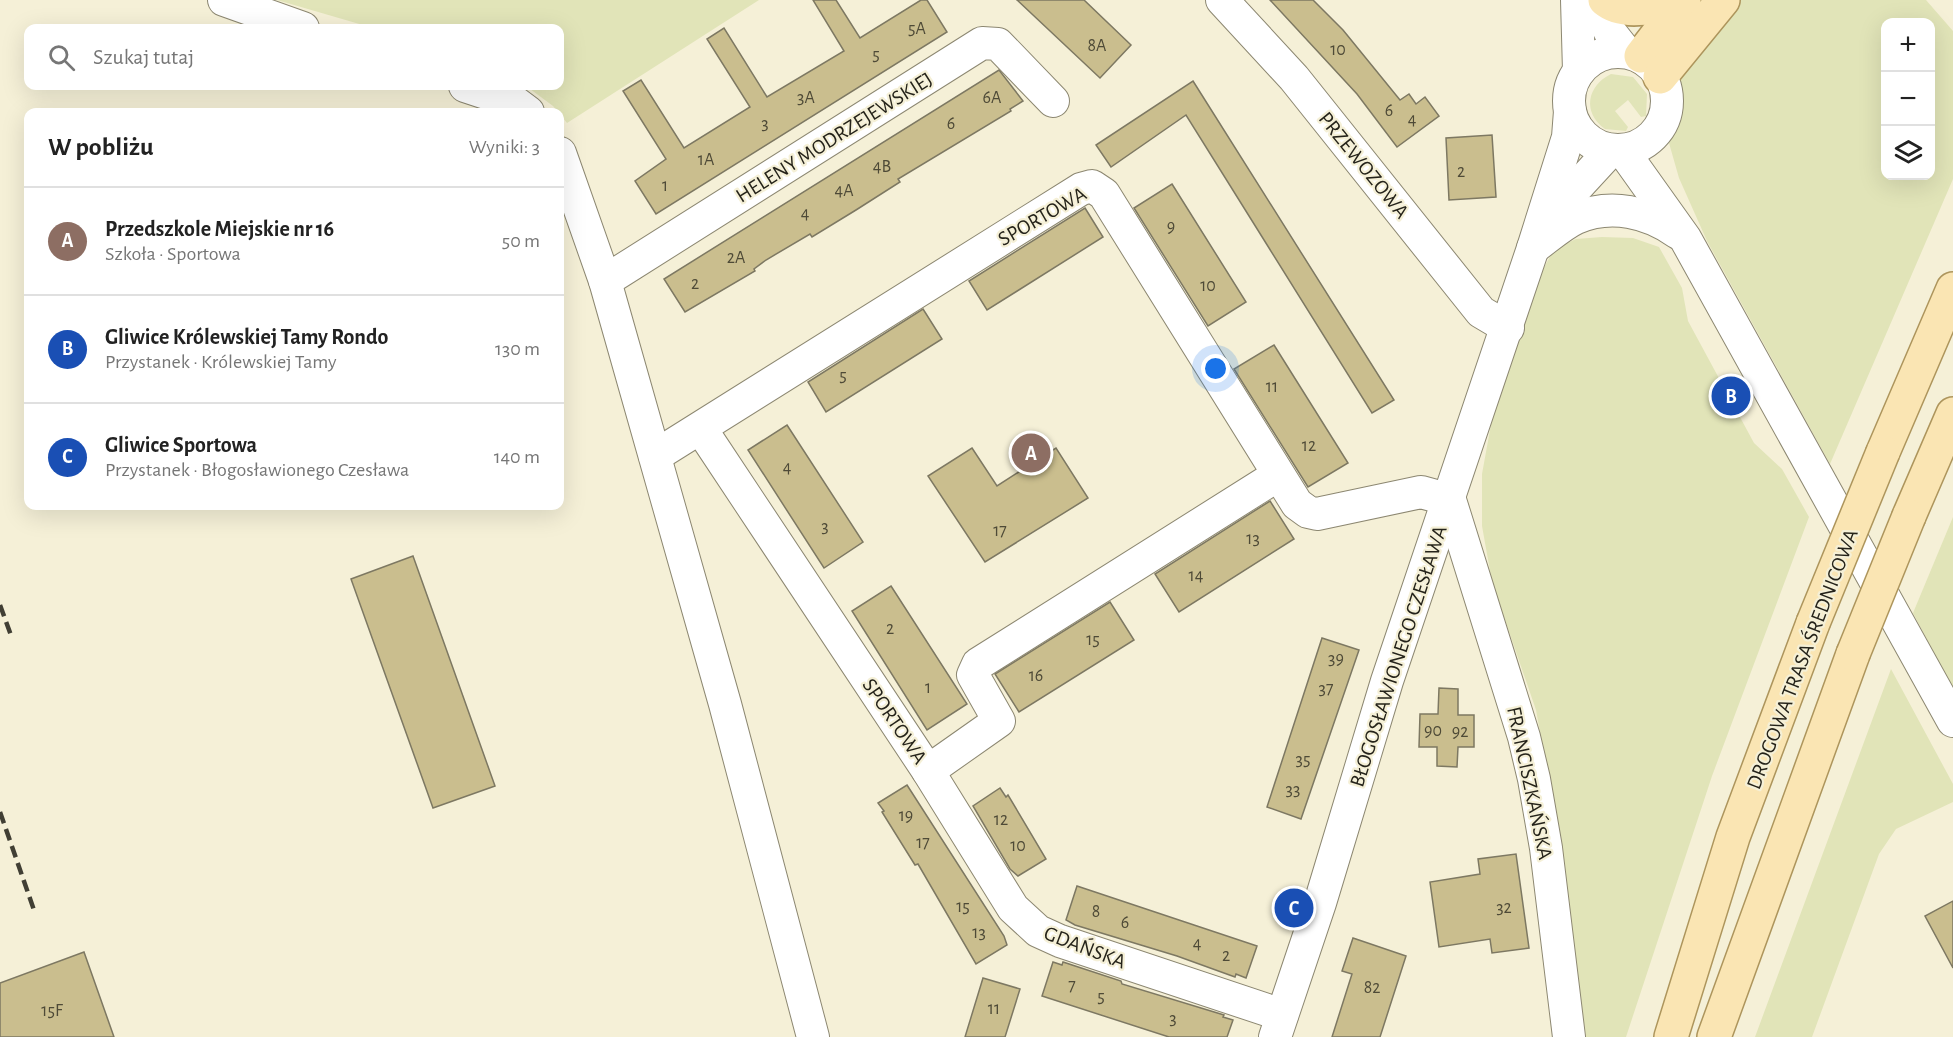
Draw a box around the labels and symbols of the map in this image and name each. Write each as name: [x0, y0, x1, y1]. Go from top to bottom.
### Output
house number: 5A: [908, 20, 927, 38]
house number: 8A: [1088, 37, 1107, 55]
house number: 10: [1330, 41, 1346, 59]
house number: 5: [872, 46, 880, 64]
street label: HELENY MODRZEJEWSKIEJ: [732, 68, 936, 207]
house number: 3A: [797, 89, 816, 107]
house number: 6A: [983, 89, 1002, 107]
house number: 6: [1385, 102, 1393, 120]
street label: PRZEWOZOWA: [1315, 108, 1413, 222]
house number: 4: [1408, 111, 1417, 129]
house number: 3: [761, 115, 769, 133]
house number: 6: [947, 115, 955, 133]
house number: 1A: [698, 151, 715, 169]
house number: 4B: [873, 158, 891, 176]
house number: 2: [1457, 163, 1465, 181]
house number: 1: [662, 177, 668, 195]
house number: 4A: [834, 182, 854, 200]
street label: SPORTOWA: [995, 183, 1090, 250]
house number: 4: [801, 205, 810, 223]
house number: 9: [1167, 218, 1175, 236]
house number: 2A: [727, 249, 746, 267]
house number: 2: [691, 275, 699, 293]
house number: 10: [1200, 277, 1216, 295]
your location: [1201, 354, 1230, 383]
house number: 5: [839, 367, 847, 385]
pin: B: [1712, 374, 1750, 418]
house number: 11: [1266, 378, 1278, 396]
pin: A: [1012, 430, 1050, 476]
house number: 12: [1302, 437, 1316, 455]
house number: 4: [783, 459, 792, 477]
house number: 3: [821, 518, 829, 536]
house number: 17: [993, 522, 1007, 540]
street label: BŁOGOSŁAWIONEGO CZESŁAWA: [1346, 523, 1451, 789]
street label: DROGOWA TRASA ŚREDNICOWA: [1740, 525, 1862, 792]
house number: 13: [1246, 530, 1260, 548]
house number: 14: [1189, 567, 1204, 585]
house number: 2: [886, 620, 894, 638]
house number: 15: [1086, 631, 1100, 649]
house number: 39: [1328, 650, 1344, 668]
house number: 16: [1029, 667, 1043, 685]
street label: SPORTOWA: [858, 675, 931, 768]
house number: 1: [925, 679, 931, 697]
house number: 37: [1319, 680, 1333, 698]
street label: FRANCISZKAŃSKA: [1503, 704, 1558, 862]
house number: 90: [1424, 722, 1442, 740]
house number: 92: [1452, 723, 1468, 741]
house number: 35: [1296, 751, 1310, 769]
house number: 33: [1286, 781, 1300, 799]
house number: 19: [899, 807, 913, 825]
house number: 12: [994, 811, 1008, 829]
house number: 17: [916, 834, 930, 852]
house number: 10: [1010, 837, 1026, 855]
pin: C: [1274, 886, 1314, 930]
house number: 15: [956, 898, 970, 916]
house number: 32: [1496, 899, 1512, 917]
house number: 8: [1092, 903, 1100, 921]
house number: 6: [1121, 914, 1129, 932]
street label: GDAŃSKA: [1041, 920, 1129, 973]
house number: 13: [972, 924, 986, 942]
house number: 4: [1193, 935, 1202, 953]
house number: 2: [1222, 947, 1230, 965]
house number: 7: [1068, 977, 1076, 995]
house number: 82: [1364, 979, 1380, 997]
house number: 5: [1097, 988, 1105, 1006]
house number: 11: [988, 1000, 1000, 1018]
house number: 15F: [41, 1002, 63, 1020]
house number: 3: [1169, 1010, 1177, 1028]

